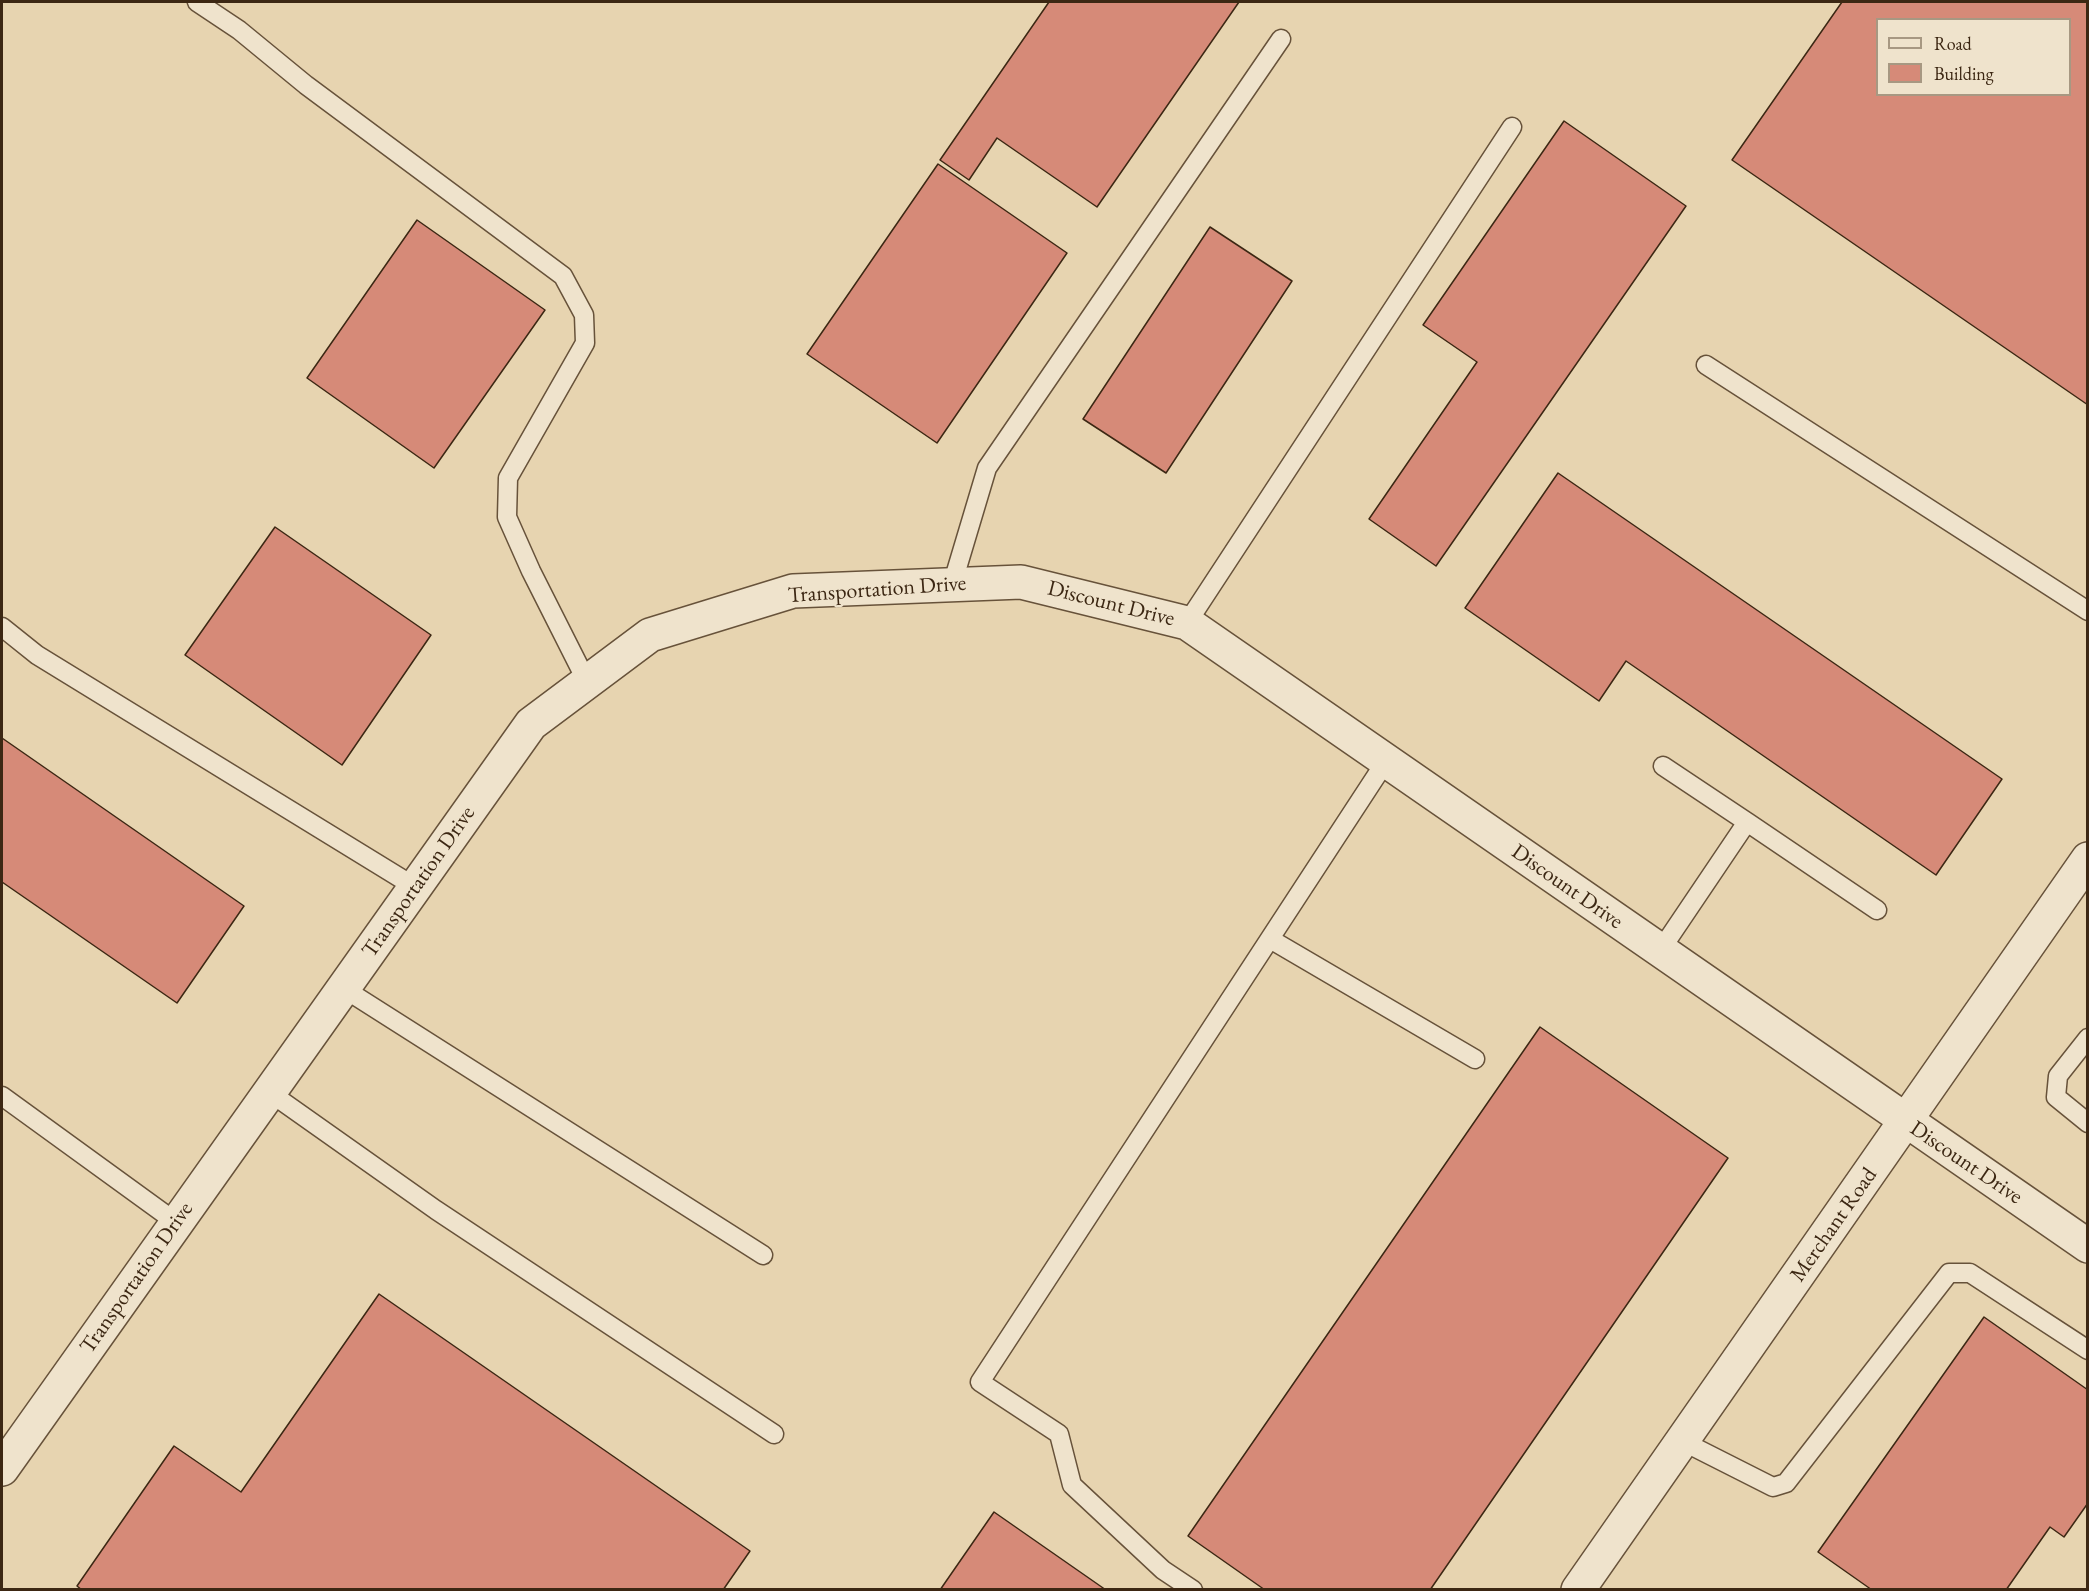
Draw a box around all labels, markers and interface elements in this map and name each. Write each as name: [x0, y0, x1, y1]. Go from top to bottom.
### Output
legend: [1876, 18, 2071, 96]
text: Road: [1934, 32, 1972, 55]
text: Building: [1934, 62, 1994, 85]
street label: Transportation Drive: [787, 571, 967, 609]
street label: Discount Drive: [1045, 575, 1177, 633]
street label: Transportation Drive: [357, 801, 481, 963]
street label: Discount Drive: [1506, 839, 1628, 935]
street label: Discount Drive: [1905, 1116, 2027, 1210]
street label: Merchant Road: [1785, 1163, 1883, 1287]
street label: Transportation Drive: [75, 1197, 199, 1359]

